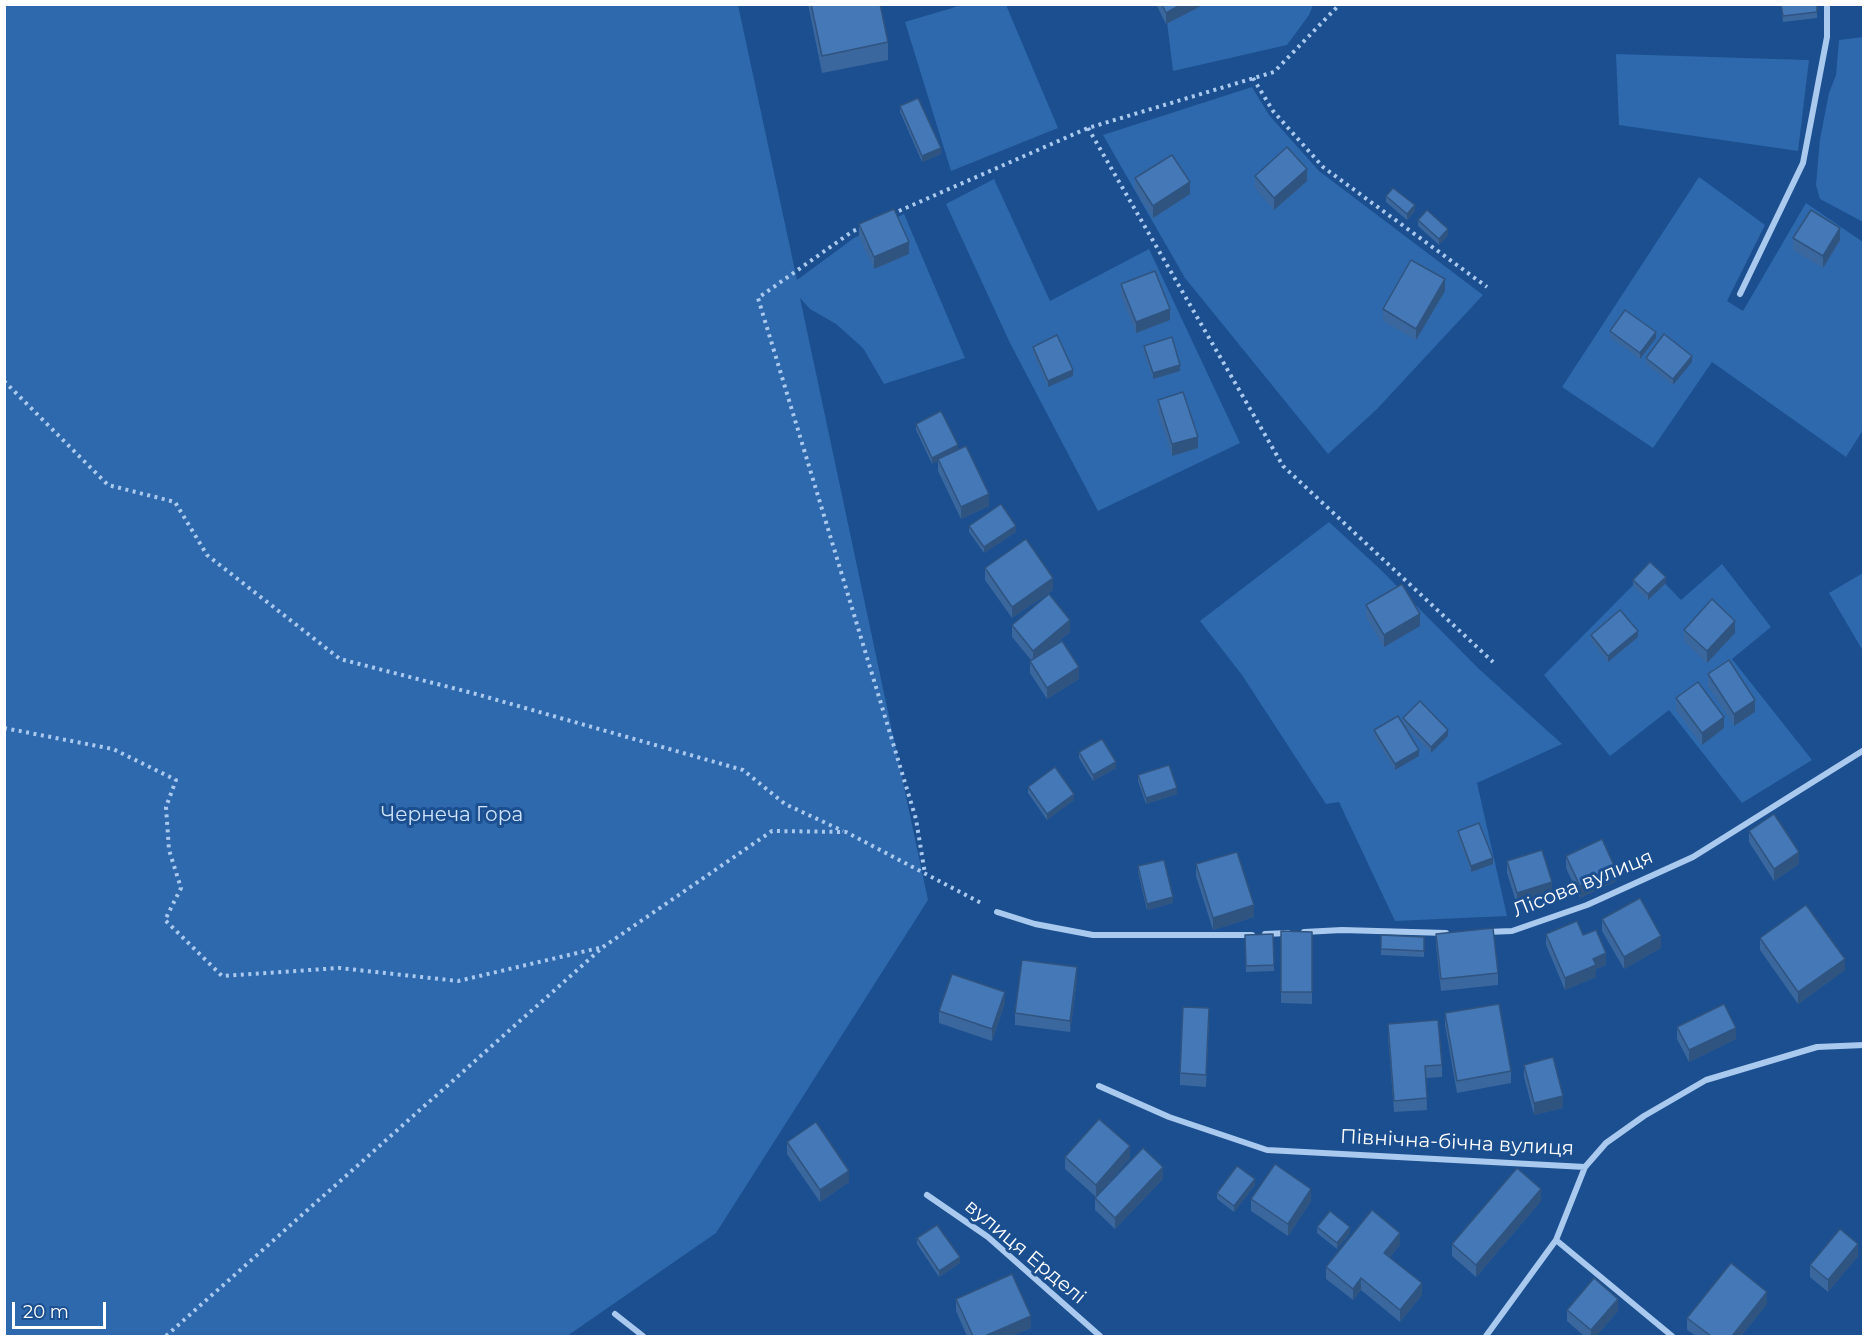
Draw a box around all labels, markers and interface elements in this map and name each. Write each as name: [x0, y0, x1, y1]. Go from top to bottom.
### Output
park label: Чернеча Гора: [381, 803, 523, 827]
street label: Лісова вулиця: [1509, 845, 1657, 923]
street label: Північна-бічна вулиця: [1339, 1125, 1575, 1161]
street label: вулиця Ерделі: [960, 1194, 1090, 1310]
scale bar: [15, 1290, 110, 1328]
text: 20 m: [23, 1301, 69, 1323]

